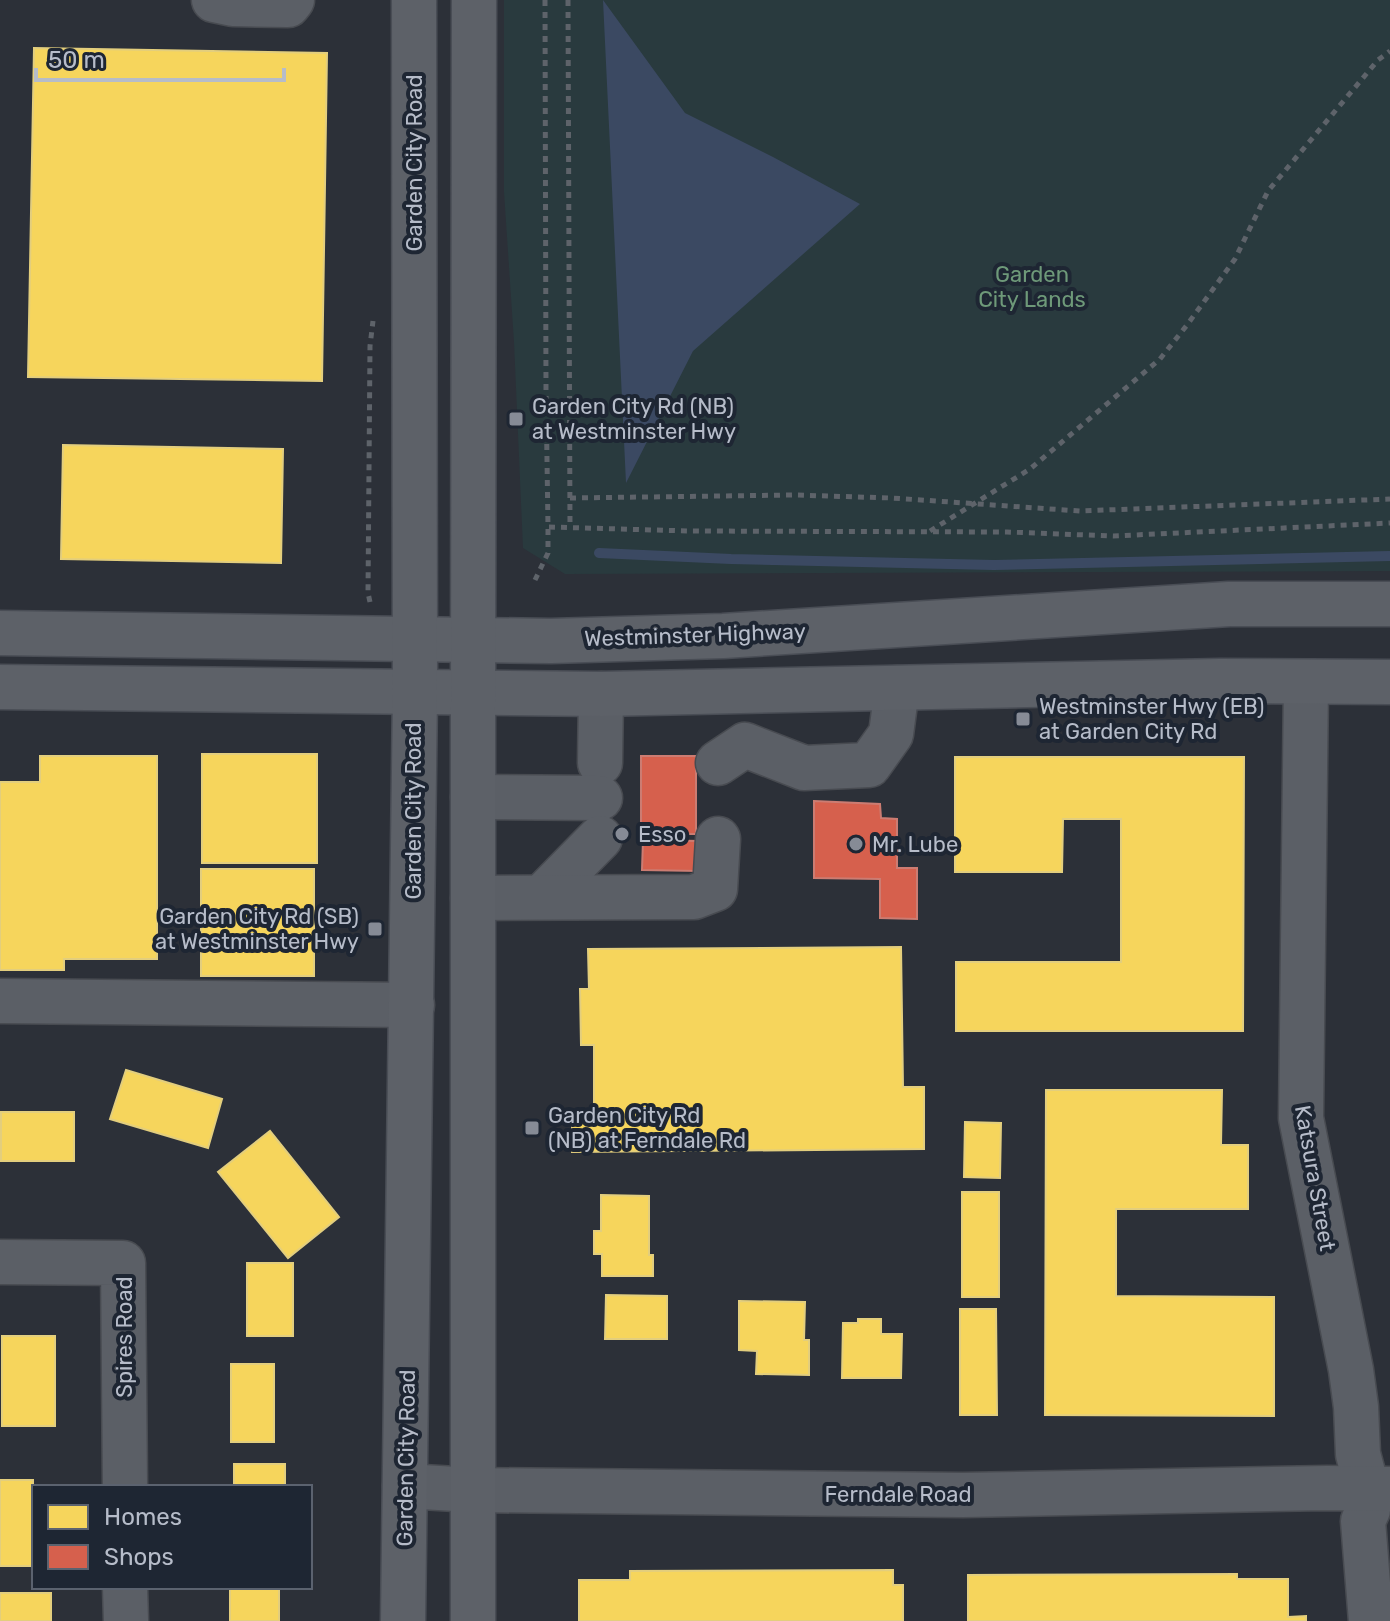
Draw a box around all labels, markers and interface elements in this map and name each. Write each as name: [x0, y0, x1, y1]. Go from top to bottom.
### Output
scale bar: [36, 32, 284, 82]
text: 50 m: [48, 46, 105, 74]
street label: Garden City Road: [401, 74, 428, 252]
park label: Garden City Lands: [978, 261, 1086, 313]
place label: Garden City Rd (NB) at Westminster Hwy: [532, 393, 736, 445]
marker: Garden City Rd (NB) at Westminster Hwy: [507, 410, 525, 428]
street label: Westminster Highway: [584, 618, 806, 652]
place label: Westminster Hwy (EB) at Garden City Rd: [1039, 693, 1265, 745]
marker: Westminster Hwy (EB) at Garden City Rd: [1014, 710, 1032, 728]
street label: Garden City Road: [400, 722, 427, 900]
place label: Esso: [638, 821, 686, 848]
marker: Esso: [613, 825, 631, 843]
place label: Mr. Lube: [872, 831, 958, 858]
marker: Mr. Lube: [847, 835, 865, 853]
place label: Garden City Rd (SB) at Westminster Hwy: [155, 903, 359, 955]
marker: Garden City Rd (SB) at Westminster Hwy: [366, 920, 384, 938]
place label: Garden City Rd (NB) at Ferndale Rd: [548, 1102, 746, 1154]
street label: Katsura Street: [1289, 1103, 1341, 1253]
marker: Garden City Rd (NB) at Ferndale Rd: [523, 1119, 541, 1137]
street label: Spires Road: [111, 1276, 138, 1398]
street label: Garden City Road: [391, 1369, 421, 1547]
street label: Ferndale Road: [824, 1481, 972, 1508]
legend: [32, 1485, 312, 1589]
text: Homes: [104, 1503, 182, 1531]
text: Shops: [104, 1543, 174, 1571]

